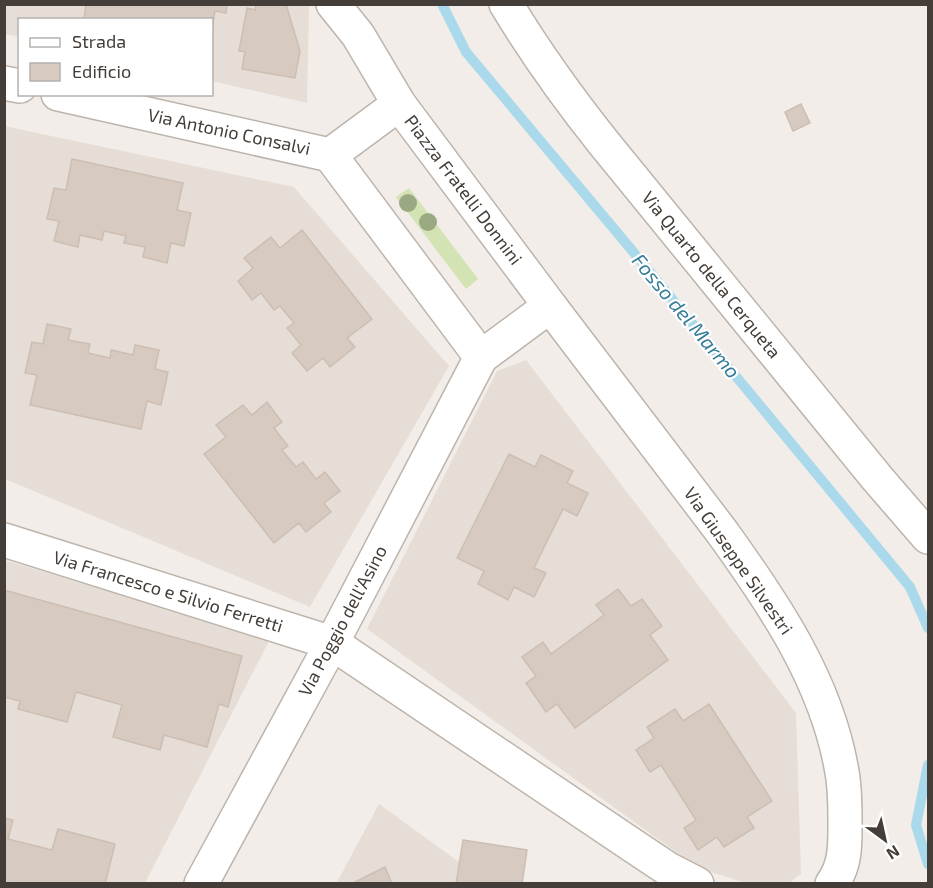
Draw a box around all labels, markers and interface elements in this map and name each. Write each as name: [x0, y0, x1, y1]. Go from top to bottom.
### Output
legend: [18, 18, 213, 96]
text: Strada: [72, 30, 126, 52]
text: Edificio: [72, 60, 131, 82]
street label: Via Antonio Consalvi: [146, 103, 313, 159]
street label: Piazza Fratelli Donnini: [400, 110, 527, 269]
street label: Via Quarto della Cerqueta: [638, 187, 786, 362]
water label: Fosso del Marmo: [628, 248, 746, 383]
street label: Via Giuseppe Silvestri: [680, 482, 798, 638]
street label: Via Poggio dell'Asino: [293, 541, 391, 700]
street label: Via Francesco e Silvio Ferretti: [51, 546, 286, 637]
north arrow: [855, 810, 915, 870]
text: N: [883, 842, 903, 864]

